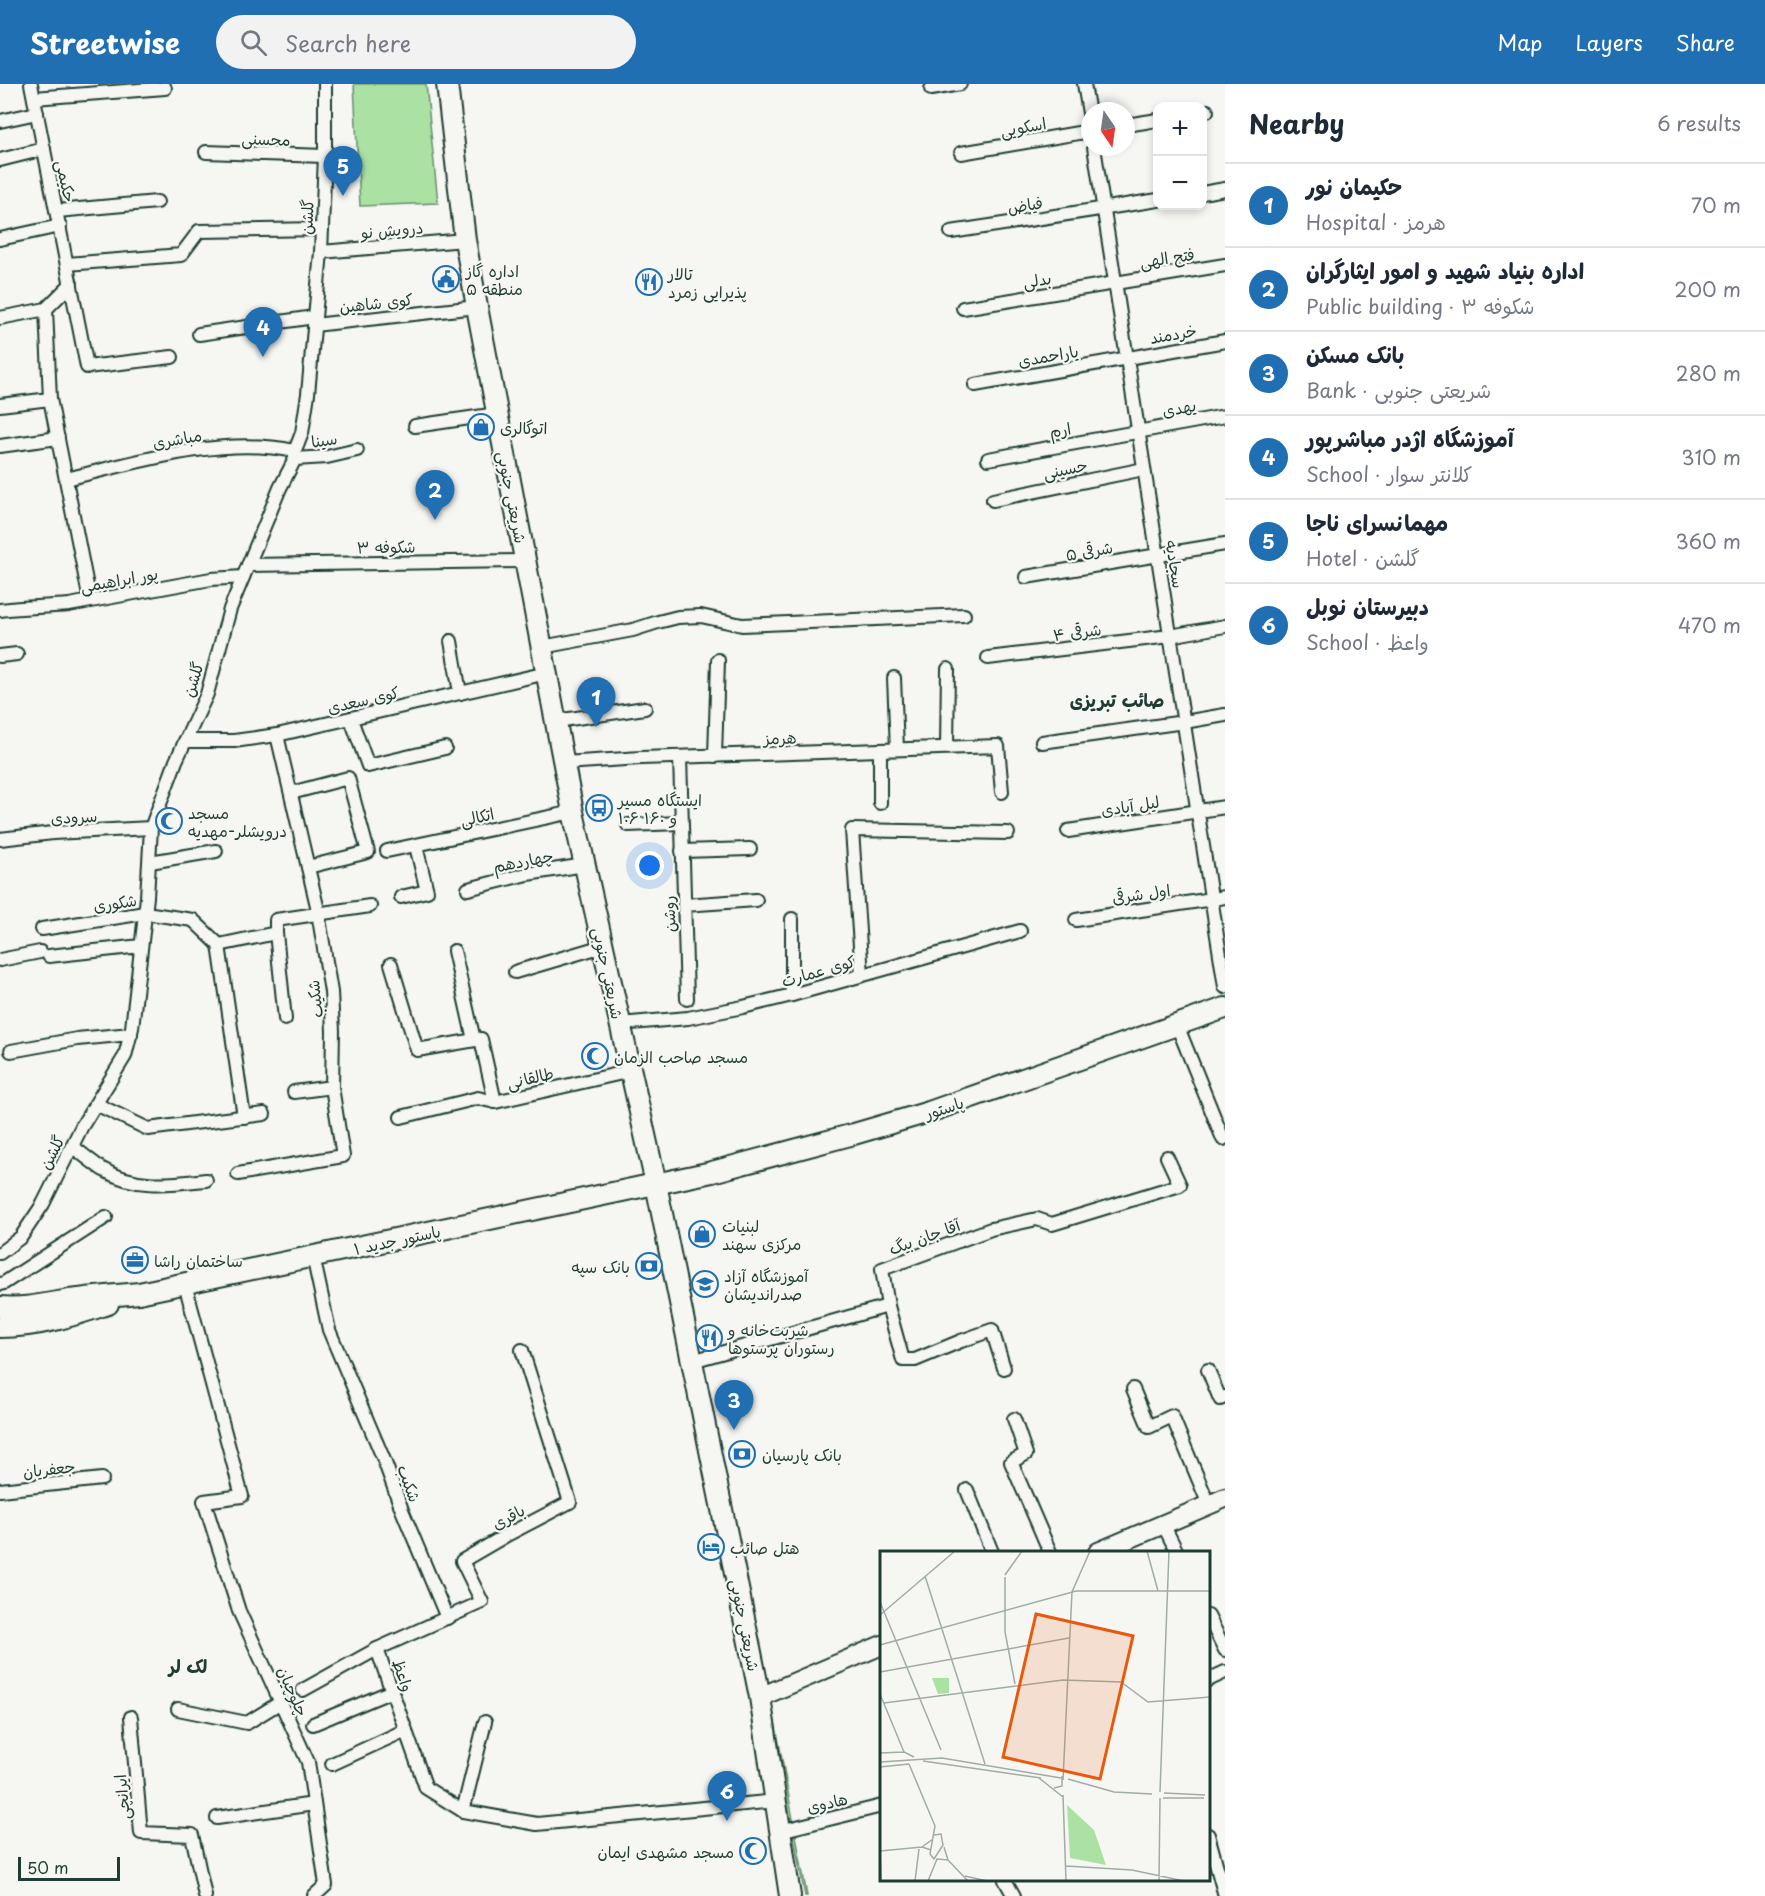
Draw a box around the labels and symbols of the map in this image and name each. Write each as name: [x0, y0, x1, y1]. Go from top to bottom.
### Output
north arrow: [1081, 102, 1135, 156]
street label: اسکویی: [998, 110, 1048, 142]
street label: محسنی: [241, 125, 291, 151]
pin: 5: [324, 147, 362, 196]
street label: حکیمی: [51, 158, 83, 204]
street label: فیاض: [1006, 189, 1044, 219]
street label: گلشن: [293, 199, 319, 235]
street label: درویش نو: [358, 214, 424, 244]
street label: فتح الهی: [1138, 241, 1196, 273]
place label: اداره گاز منطقه ۵: [464, 258, 523, 300]
place label: تالار پذیرایی زمرد: [666, 261, 747, 303]
public building icon: اداره گاز منطقه ۵: [431, 264, 461, 294]
street label: بدلی: [1021, 265, 1053, 293]
restaurant icon: تالار پذیرایی زمرد: [634, 267, 664, 297]
street label: کوی شاهین: [338, 286, 414, 318]
pin: 4: [244, 308, 282, 357]
street label: خردمند: [1148, 317, 1198, 349]
street label: یاراحمدی: [1016, 338, 1080, 372]
street label: یهدی: [1160, 392, 1198, 422]
shop icon: اتوگالری: [466, 412, 496, 442]
place label: اتوگالری: [500, 415, 547, 439]
street label: ارم: [1047, 415, 1073, 445]
street label: مباشری: [150, 422, 204, 454]
street label: سینا: [309, 425, 339, 453]
street label: شریعتی جنوبی: [492, 449, 534, 545]
street label: حسینی: [1041, 452, 1089, 484]
pin: 2: [416, 470, 454, 520]
street label: شکوفه ۳: [356, 533, 416, 559]
street label: ۵ شرقی: [1063, 534, 1115, 566]
street label: سجادیه: [1160, 538, 1192, 590]
street label: پور ابراهیمی: [78, 560, 160, 598]
street label: ۴ شرقی: [1051, 616, 1103, 646]
street label: گلشن: [175, 658, 209, 700]
pin: 1: [576, 678, 616, 727]
street label: کوی سعدی: [325, 679, 401, 719]
district label: صائب تبریزی: [1070, 686, 1164, 713]
street label: هرمز: [761, 724, 797, 750]
place label: ایستگاه مسیر ۱۰۶ و ۱۶۰: [616, 787, 702, 829]
street label: لیل آبادی: [1099, 789, 1161, 821]
bus stop icon: ایستگاه مسیر ۱۰۶ و ۱۶۰: [584, 793, 614, 823]
place label: مسجد درویشلر-مهدیه: [188, 800, 287, 842]
street label: اتکالی: [458, 801, 496, 831]
street label: سرودی: [50, 803, 98, 829]
mosque icon: مسجد درویشلر-مهدیه: [154, 806, 184, 836]
street label: چهاردهم: [491, 842, 556, 880]
your location: [635, 851, 664, 880]
street label: اول شرقی: [1110, 877, 1172, 909]
street label: شکوری: [92, 887, 138, 917]
street label: روشن: [655, 895, 681, 933]
street label: شریعتی جنوبی: [588, 925, 630, 1021]
street label: کوی عمارت: [778, 948, 858, 992]
street label: شکیب: [300, 979, 328, 1019]
mosque icon: مسجد صاحب الزمان: [580, 1041, 610, 1071]
place label: مسجد صاحب الزمان: [614, 1044, 748, 1068]
street label: طالقانی: [504, 1060, 556, 1094]
street label: پاستور: [920, 1089, 967, 1125]
street label: گلشن: [32, 1131, 70, 1173]
street label: آقا جان بیگ: [885, 1212, 964, 1260]
place label: لبنیات مرکزی سهند: [722, 1213, 801, 1255]
street label: پاستور جدید ۱: [351, 1218, 443, 1260]
shop icon: لبنیات مرکزی سهند: [687, 1219, 717, 1249]
office icon: ساختمان راشا: [120, 1245, 150, 1275]
place label: ساختمان راشا: [154, 1248, 243, 1272]
bank icon: بانک سپه: [634, 1251, 664, 1281]
place label: بانک سپه: [571, 1254, 630, 1278]
place label: آموزشگاه آزاد صدراندیشان: [724, 1263, 809, 1305]
school or university icon: آموزشگاه آزاد صدراندیشان: [690, 1269, 720, 1299]
place label: شربت‌خانه و رستوران پرستوها: [726, 1317, 834, 1359]
restaurant icon: شربت‌خانه و رستوران پرستوها: [694, 1323, 724, 1353]
pin: 3: [714, 1380, 754, 1430]
bank icon: بانک پارسیان: [727, 1439, 757, 1469]
place label: بانک پارسیان: [762, 1442, 842, 1466]
street label: جعفریان: [22, 1453, 76, 1483]
street label: شکیب: [392, 1461, 428, 1505]
street label: باقری: [487, 1497, 529, 1535]
hotel icon: هتل صائب: [696, 1532, 726, 1562]
place label: هتل صائب: [730, 1535, 800, 1559]
inset map: [880, 1551, 1210, 1881]
street label: شریعتی جنوبی: [725, 1577, 767, 1673]
district label: لک لر: [167, 1652, 207, 1679]
street label: واعظ: [387, 1655, 421, 1695]
street label: چلوچیان: [272, 1662, 316, 1720]
pin: 6: [708, 1772, 746, 1821]
street label: ایرانچی: [107, 1773, 135, 1821]
street label: هادوی: [804, 1786, 850, 1818]
mosque icon: مسجد مشهدی ایمان: [738, 1836, 768, 1866]
place label: مسجد مشهدی ایمان: [597, 1839, 734, 1863]
scale bar: [18, 1854, 120, 1882]

